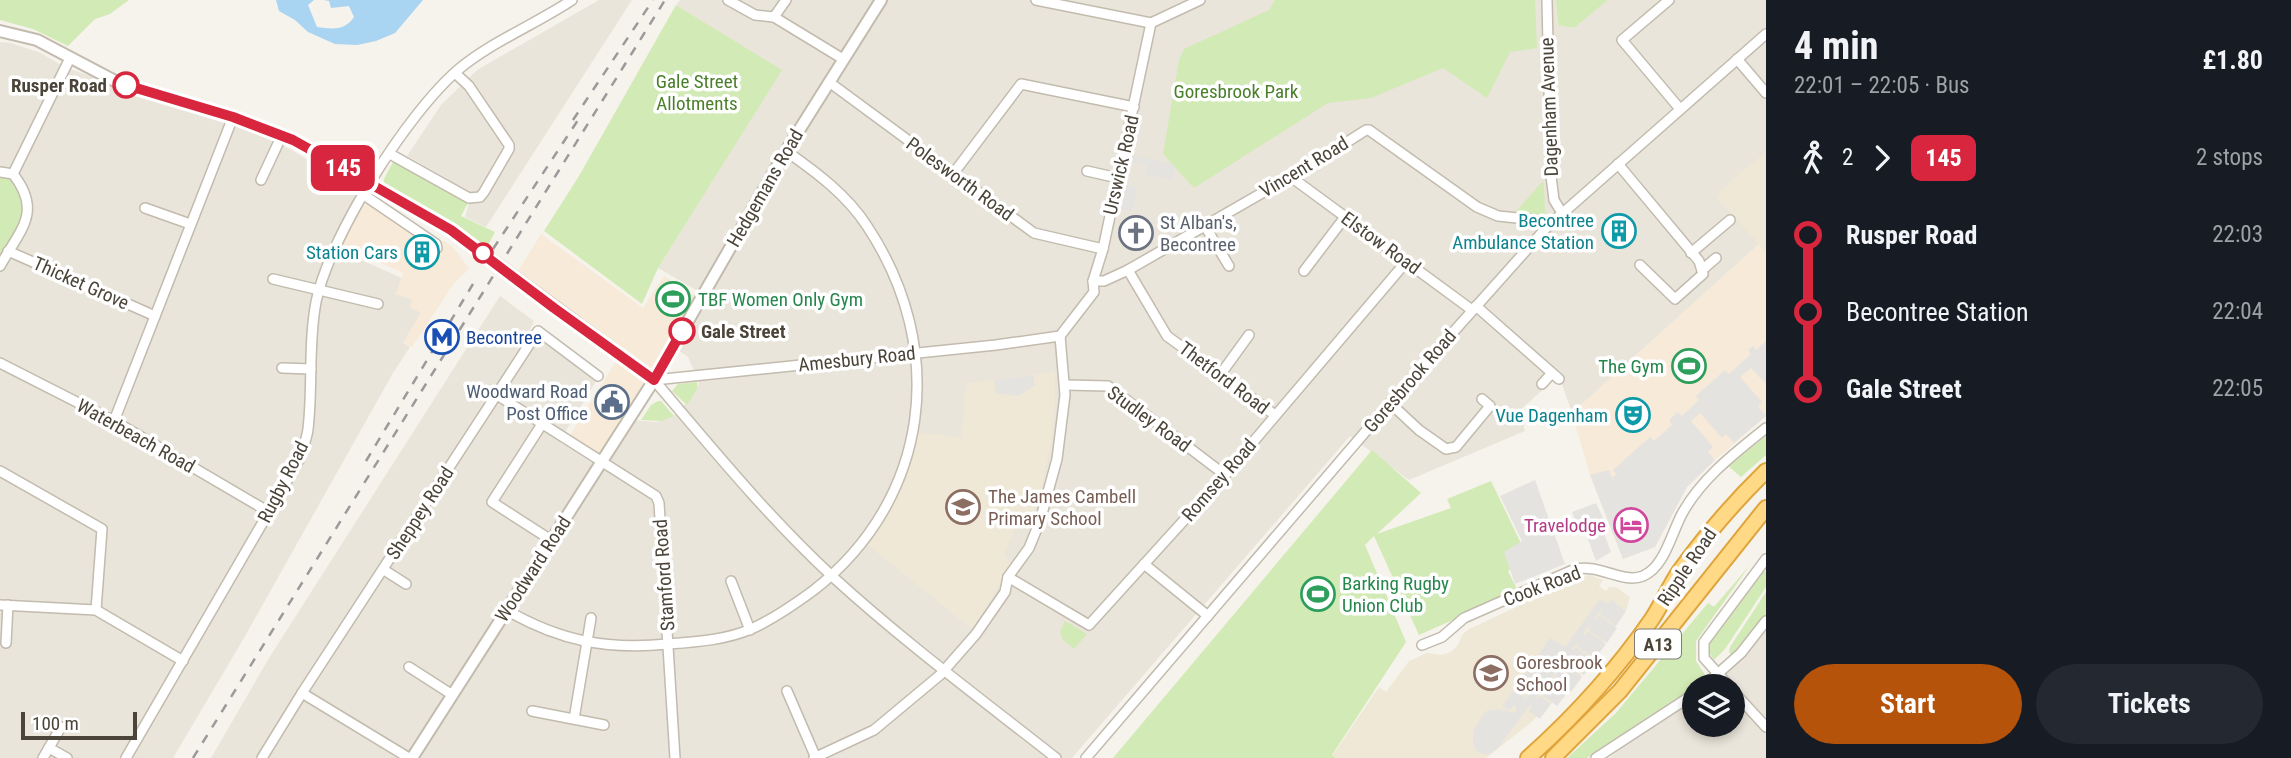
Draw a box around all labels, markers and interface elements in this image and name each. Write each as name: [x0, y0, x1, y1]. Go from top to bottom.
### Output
text: 4 min: [1794, 24, 1878, 68]
street label: Dagenham Avenue: [1535, 37, 1563, 177]
text: £1.80: [2202, 45, 2263, 75]
park label: Gale Street Allotments: [656, 70, 738, 115]
marker: Rusper Road: [113, 72, 139, 98]
text: 22:01 – 22:05 · Bus: [1794, 72, 1970, 99]
place label: Rusper Road: [11, 74, 107, 97]
park label: Goresbrook Park: [1174, 80, 1299, 103]
street label: Urswick Road: [1098, 113, 1144, 217]
street label: Hedgemans Road: [722, 125, 808, 251]
street label: Polesworth Road: [902, 132, 1018, 226]
street label: Vincent Road: [1256, 132, 1352, 202]
icon: walk: [1794, 139, 1832, 177]
icon: forward: [1863, 139, 1901, 177]
text: 2: [1842, 144, 1853, 171]
text: 145: [1925, 144, 1962, 172]
text: 2 stops: [2196, 144, 2263, 171]
line badge: 145: [303, 145, 383, 191]
text: 145: [325, 154, 361, 182]
street label: Elstow Road: [1337, 207, 1425, 279]
place label: Becontree Ambulance Station: [1452, 209, 1594, 254]
place label: St Alban's, Becontree: [1160, 211, 1237, 256]
building icon: Becontree Ambulance Station: [1600, 212, 1638, 250]
church icon: St Alban's, Becontree: [1117, 214, 1155, 252]
text: Rusper Road: [1846, 220, 1977, 250]
text: 22:03: [2212, 221, 2263, 248]
building icon: Station Cars: [403, 233, 441, 271]
place label: Station Cars: [306, 241, 398, 264]
unlabelled marker: [473, 243, 493, 263]
street label: Thicket Grove: [29, 252, 133, 314]
sports icon: TBF Women Only Gym: [654, 280, 692, 318]
place label: TBF Women Only Gym: [698, 288, 863, 311]
text: Becontree Station: [1846, 297, 2029, 327]
text: 22:04: [2212, 298, 2263, 325]
metro station icon: Becontree: [423, 318, 461, 356]
marker: Gale Street: [669, 318, 695, 344]
place label: Gale Street: [701, 320, 786, 343]
street label: Goresbrook Road: [1359, 325, 1461, 437]
place label: Becontree: [466, 326, 542, 349]
street label: Thetford Road: [1174, 337, 1274, 419]
street label: Amesbury Road: [797, 341, 917, 377]
sports icon: The Gym: [1670, 347, 1708, 385]
place label: The Gym: [1598, 355, 1664, 378]
text: Gale Street: [1846, 374, 1962, 404]
text: 22:05: [2212, 375, 2263, 402]
place label: Woodward Road Post Office: [466, 380, 588, 425]
street label: Studley Road: [1103, 381, 1195, 457]
public building icon: Woodward Road Post Office: [593, 383, 631, 421]
street label: Waterbeach Road: [73, 394, 199, 478]
theatre icon: Vue Dagenham: [1614, 396, 1652, 434]
place label: Vue Dagenham: [1495, 404, 1608, 427]
street label: Romsey Road: [1177, 434, 1261, 526]
street label: Rugby Road: [253, 437, 313, 527]
street label: Sheppey Road: [382, 462, 458, 564]
place label: The James Cambell Primary School: [988, 485, 1136, 530]
school or university icon: The James Cambell Primary School: [944, 488, 982, 526]
hotel icon: Travelodge: [1612, 506, 1650, 544]
street label: Woodward Road: [490, 512, 576, 626]
place label: Travelodge: [1524, 514, 1606, 537]
street label: Stamford Road: [649, 518, 679, 632]
street label: Ripple Road: [1653, 524, 1721, 610]
street label: Cook Road: [1500, 561, 1584, 611]
place label: Barking Rugby Union Club: [1342, 572, 1449, 617]
sports icon: Barking Rugby Union Club: [1299, 575, 1337, 613]
road number: A13: [1635, 630, 1681, 658]
place label: Goresbrook School: [1516, 651, 1603, 696]
school or university icon: Goresbrook School: [1472, 654, 1510, 692]
button: Start: [1794, 664, 2022, 744]
button: Tickets: [2036, 664, 2263, 744]
map controls: [1682, 674, 1745, 737]
button: layers: [1682, 674, 1745, 737]
scale bar: [21, 709, 136, 741]
text: 100 m: [32, 712, 79, 735]

